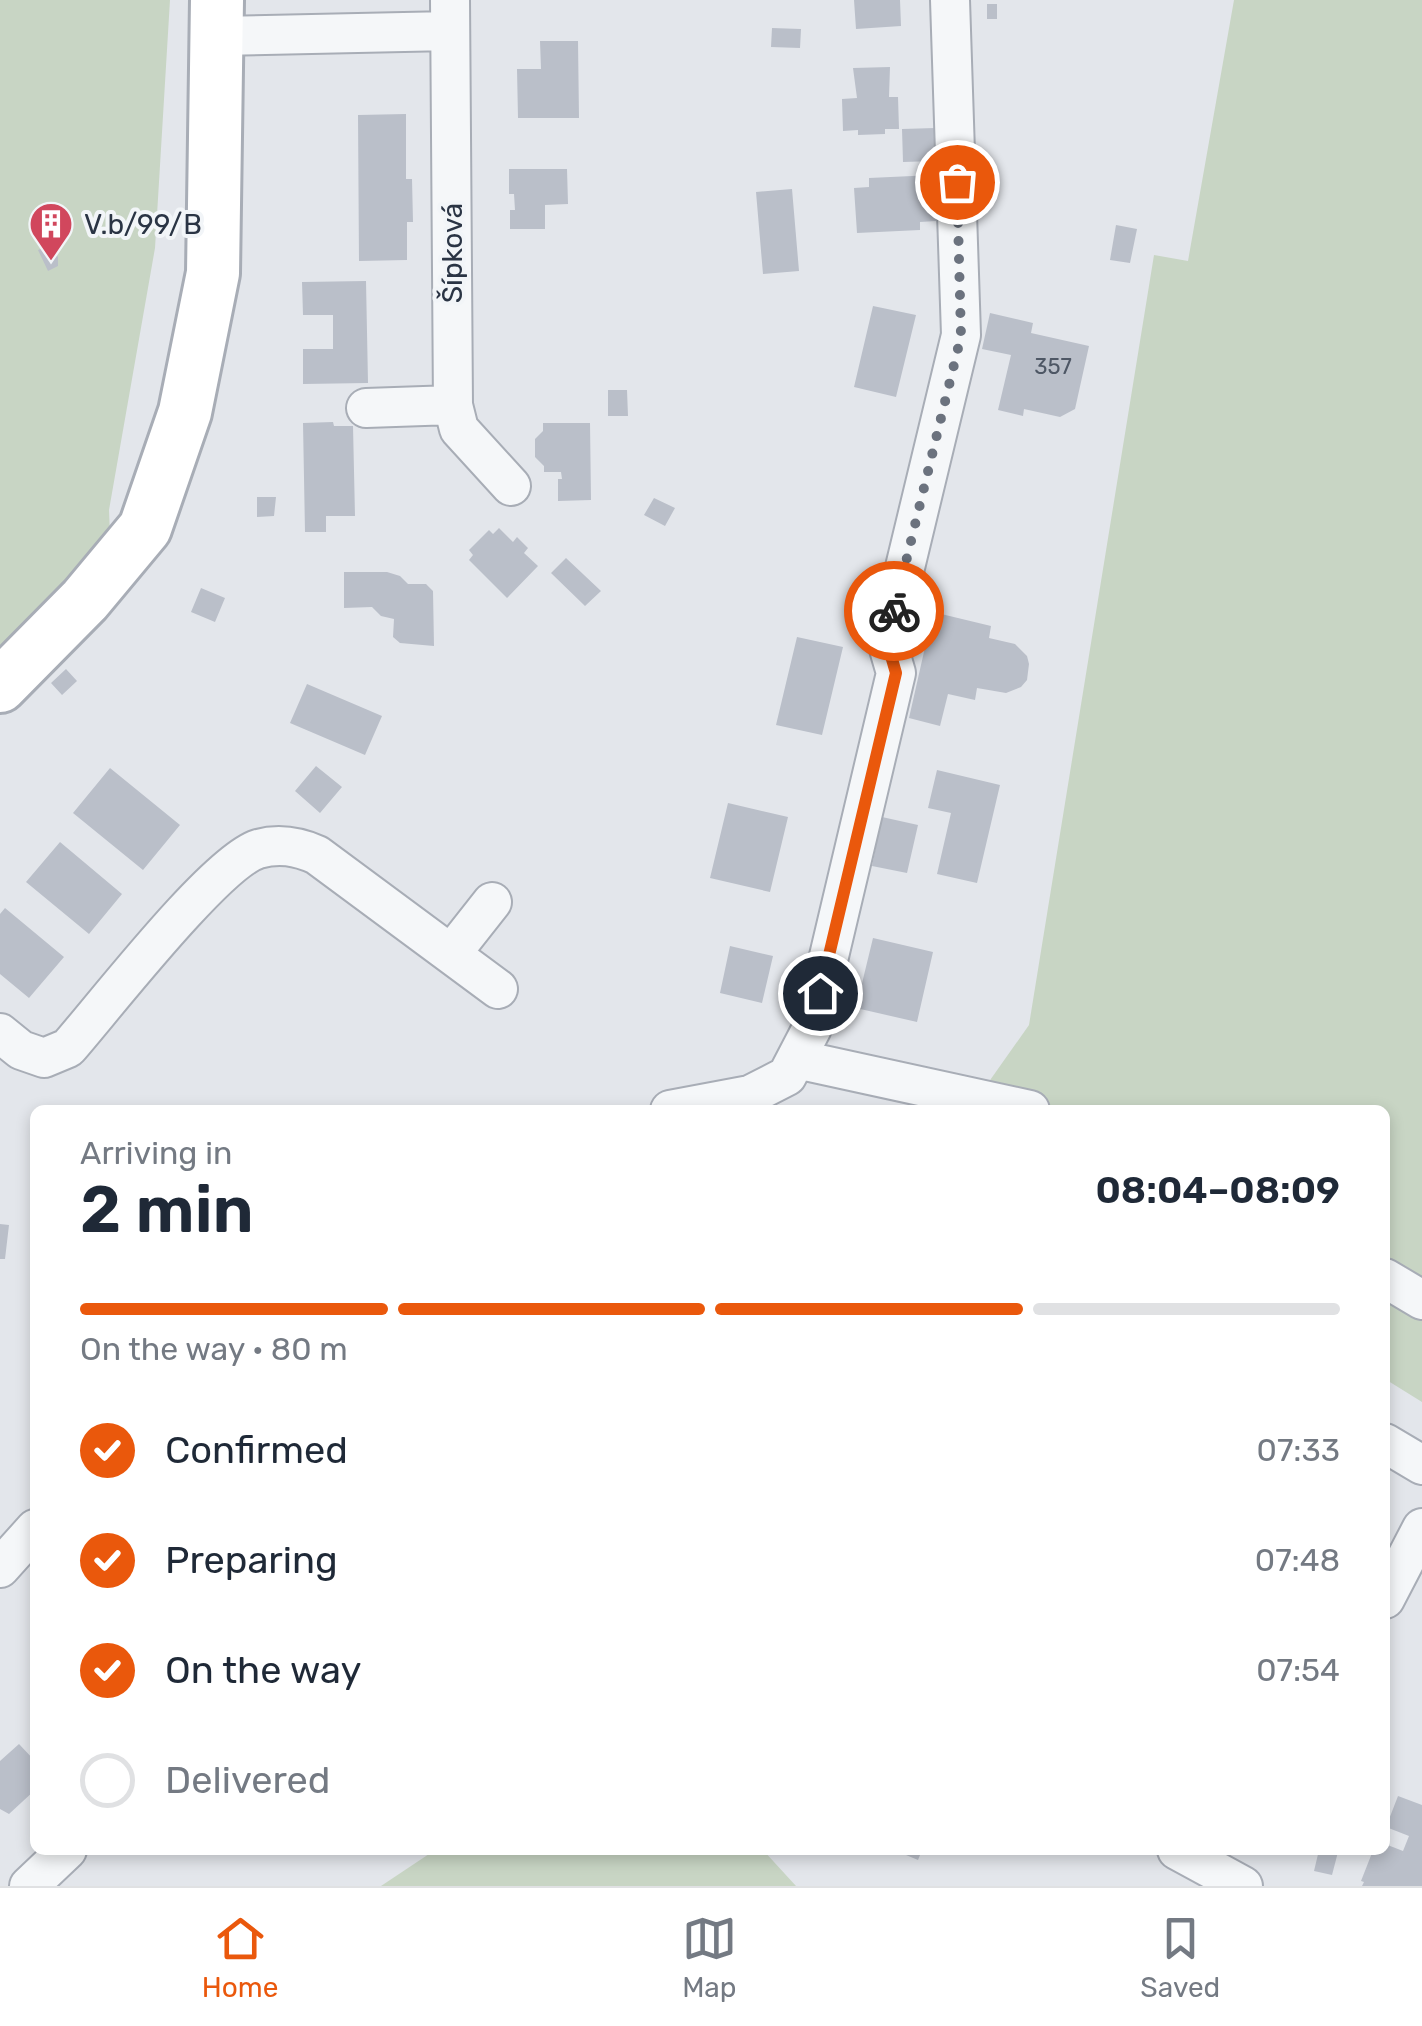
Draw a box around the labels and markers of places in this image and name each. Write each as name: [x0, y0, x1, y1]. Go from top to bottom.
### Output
pin: [915, 140, 1000, 225]
building icon: V.b/99/B: [28, 201, 74, 262]
place label: V.b/99/B: [84, 208, 202, 241]
pin: [778, 951, 863, 1036]

